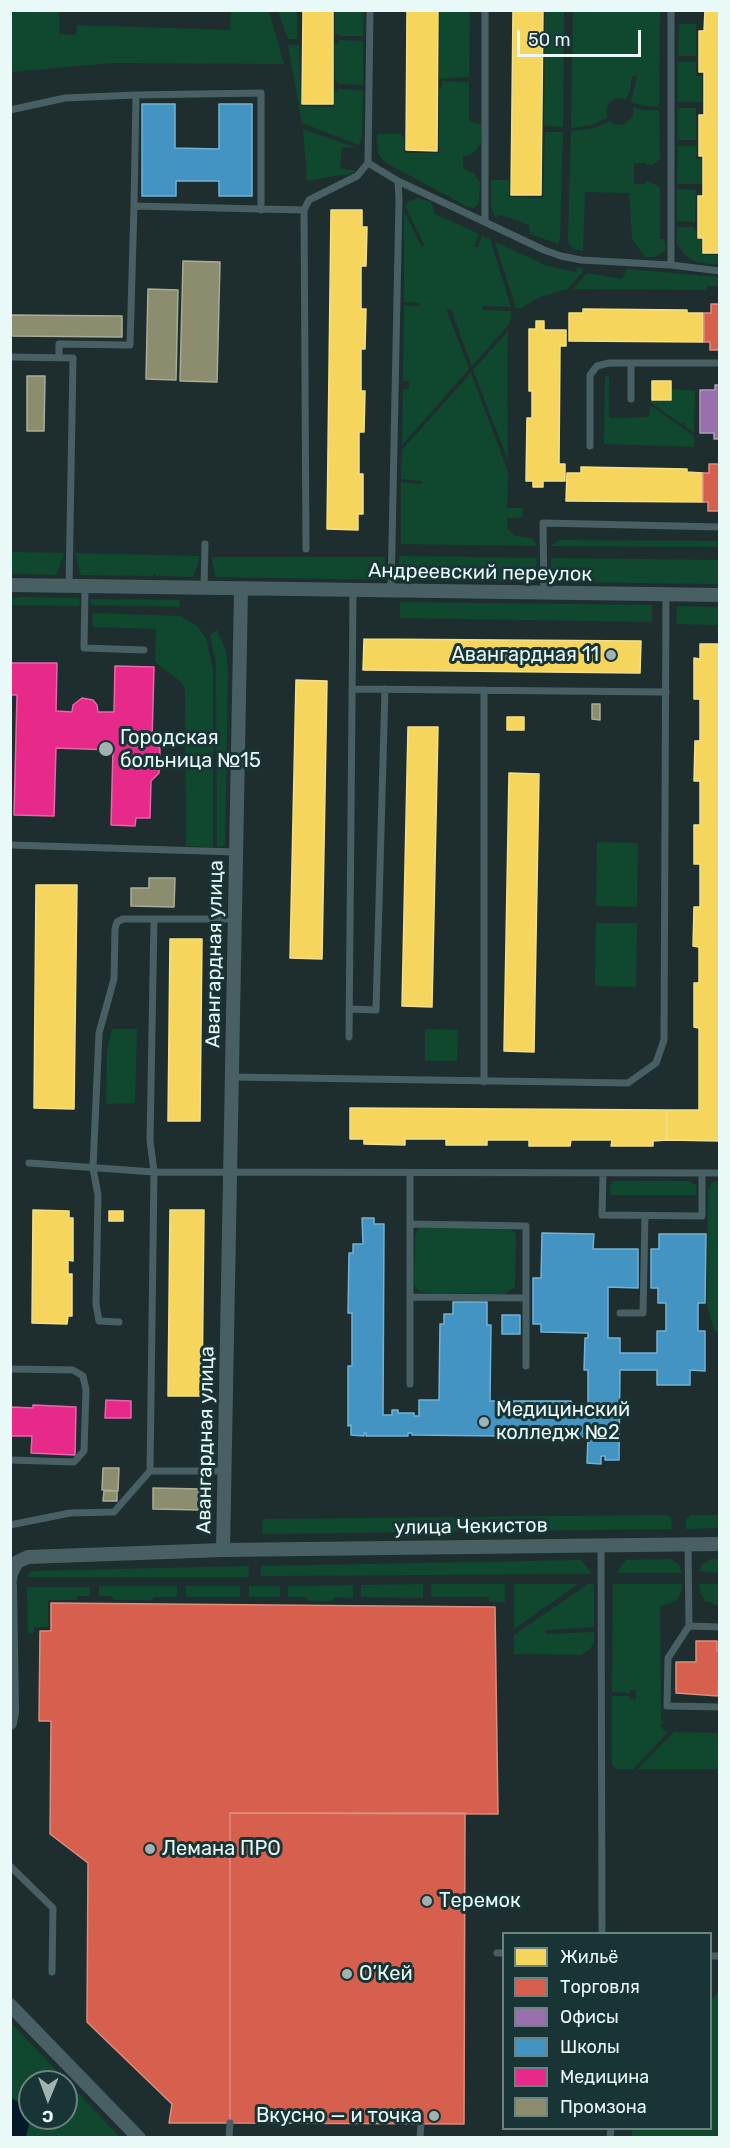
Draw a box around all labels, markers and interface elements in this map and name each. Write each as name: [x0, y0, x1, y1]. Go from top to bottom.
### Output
scale bar: [520, 18, 644, 56]
text: 50 m: [528, 29, 571, 51]
street label: Андреевский переулок: [368, 559, 592, 587]
place label: Авангардная 11: [451, 643, 599, 667]
marker: Авангардная 11: [604, 648, 618, 662]
place label: Городская больница №15: [120, 726, 261, 773]
marker: Городская больница №15: [97, 740, 115, 758]
street label: Авангардная улица: [201, 860, 229, 1048]
street label: Авангардная улица: [192, 1346, 220, 1534]
place label: Медицинский колледж №2: [496, 1398, 630, 1445]
marker: Медицинский колледж №2: [477, 1415, 491, 1429]
street label: улица Чекистов: [394, 1514, 548, 1540]
place label: Лемана ПРО: [162, 1837, 281, 1861]
marker: Лемана ПРО: [143, 1842, 157, 1856]
place label: Теремок: [439, 1889, 521, 1913]
marker: Теремок: [420, 1894, 434, 1908]
legend: [502, 1932, 712, 2130]
text: Жильё: [560, 1946, 618, 1968]
place label: О’Кей: [359, 1962, 413, 1986]
marker: О’Кей: [340, 1967, 354, 1981]
text: Торговля: [560, 1976, 640, 1998]
text: Офисы: [560, 2006, 619, 2028]
text: Школы: [560, 2036, 620, 2058]
text: Медицина: [560, 2066, 649, 2088]
north arrow: [18, 2070, 78, 2130]
text: Промзона: [560, 2096, 647, 2118]
place label: Вкусно — и точка: [256, 2104, 422, 2128]
text: С: [42, 2107, 54, 2126]
marker: Вкусно — и точка: [427, 2109, 441, 2123]

